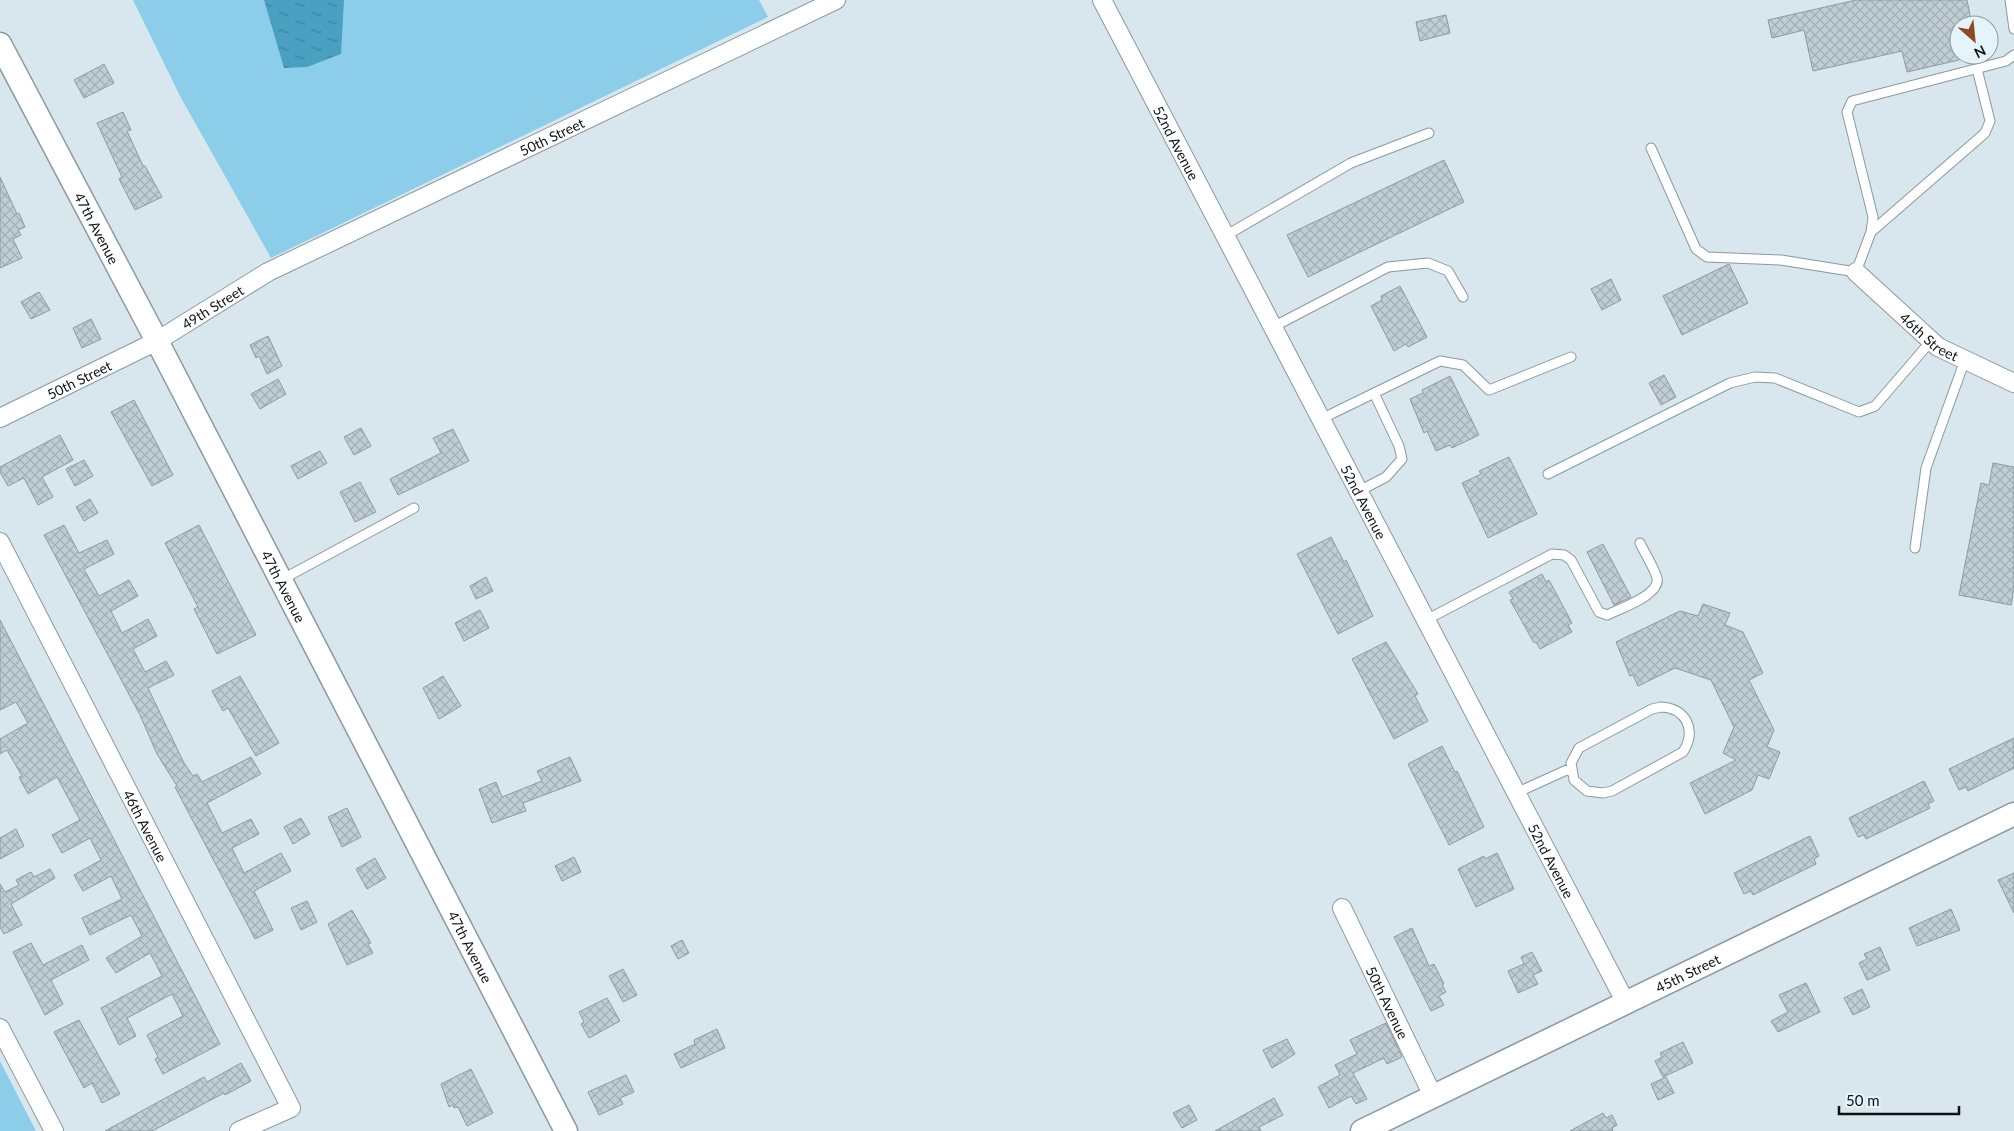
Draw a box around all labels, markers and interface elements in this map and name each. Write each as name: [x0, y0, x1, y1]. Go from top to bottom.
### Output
north arrow: [1949, 15, 1999, 65]
text: N: [1971, 42, 1989, 62]
street label: 52nd Avenue: [1150, 103, 1203, 183]
street label: 50th Street: [517, 113, 587, 159]
street label: 47th Avenue: [71, 189, 123, 267]
street label: 49th Street: [178, 281, 246, 332]
street label: 46th Street: [1897, 308, 1961, 364]
street label: 50th Street: [44, 356, 114, 402]
street label: 52nd Avenue: [1338, 462, 1390, 542]
street label: 47th Avenue: [258, 547, 310, 625]
street label: 46th Avenue: [120, 787, 171, 865]
street label: 52nd Avenue: [1525, 821, 1578, 901]
street label: 47th Avenue: [445, 908, 496, 986]
street label: 45th Street: [1653, 950, 1723, 996]
street label: 50th Avenue: [1363, 963, 1413, 1042]
scale bar: [1839, 1084, 1959, 1116]
text: 50 m: [1846, 1091, 1880, 1109]

